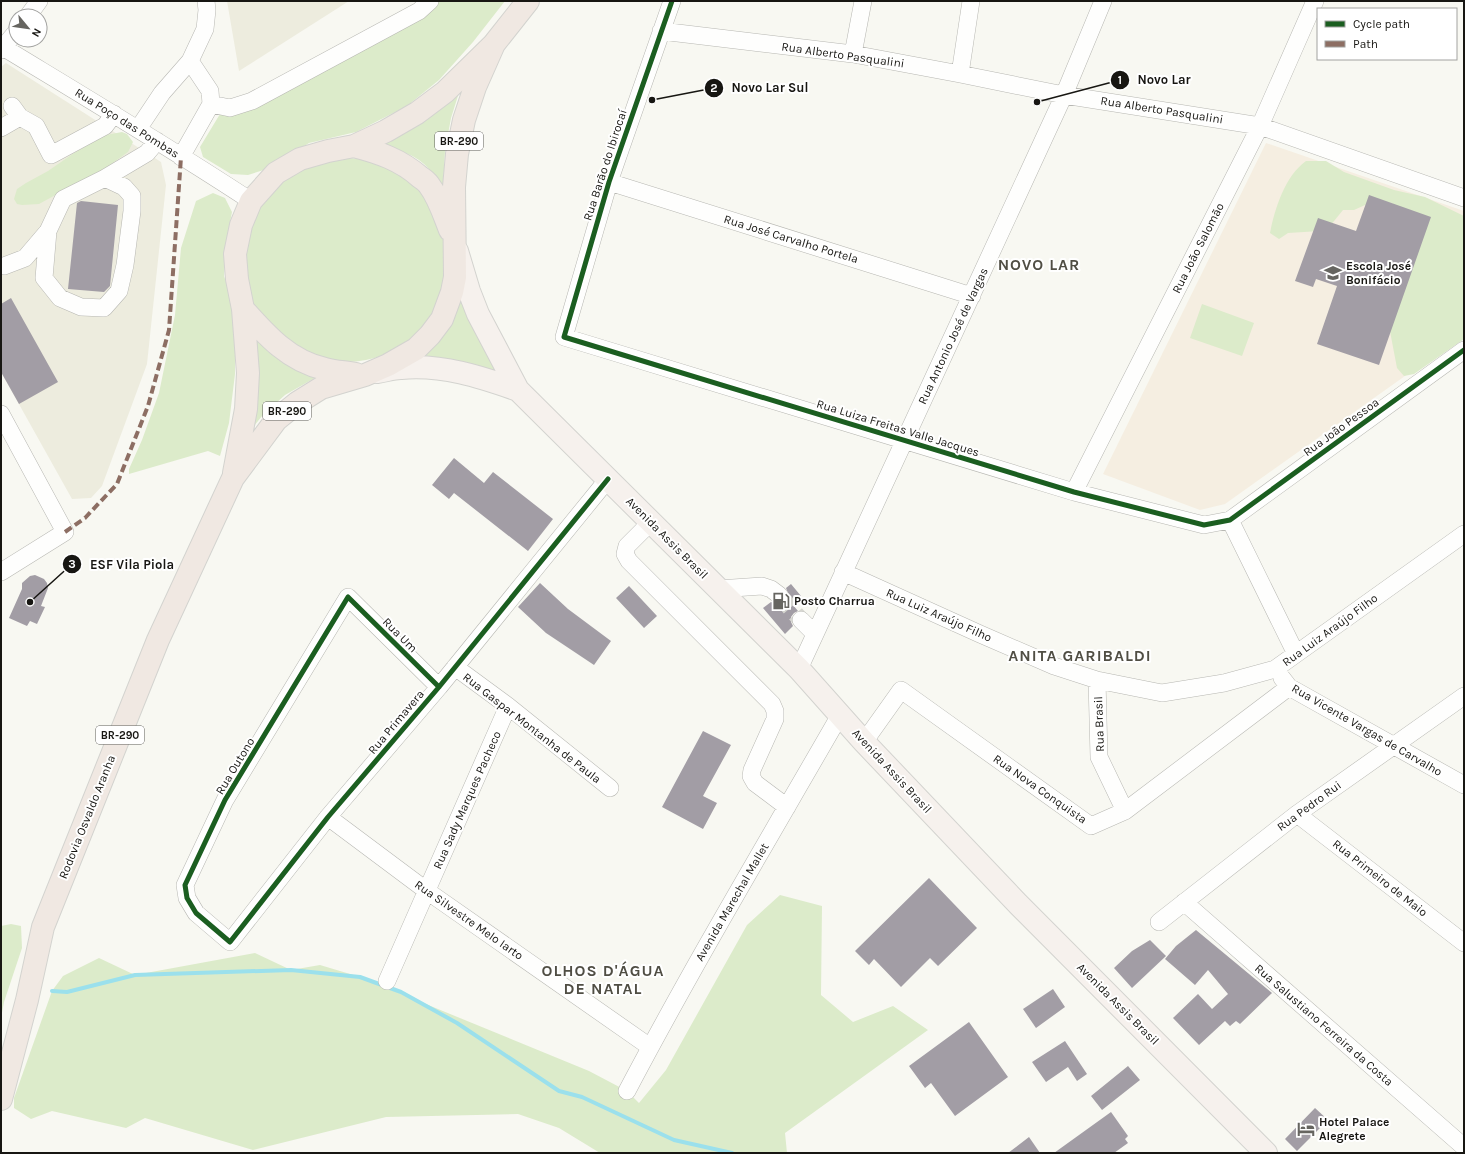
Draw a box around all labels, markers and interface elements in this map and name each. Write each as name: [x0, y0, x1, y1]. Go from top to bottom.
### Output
north arrow: [8, 8, 48, 48]
legend: [1317, 8, 1457, 60]
text: Cycle path: [1353, 17, 1410, 31]
text: N: [29, 26, 44, 39]
text: Path: [1353, 37, 1378, 51]
street label: Rua Alberto Pasqualini: [781, 39, 905, 71]
callout: Novo Lar: [1110, 67, 1199, 92]
text: Novo Lar: [1137, 72, 1191, 87]
text: 1: [1118, 73, 1122, 87]
callout: Novo Lar Sul: [704, 75, 816, 100]
text: Novo Lar Sul: [732, 80, 808, 95]
text: 2: [710, 81, 718, 95]
street label: Rua Poço das Pombas: [72, 85, 182, 161]
street label: Rua Alberto Pasqualini: [1100, 93, 1224, 127]
street label: Rua Barão do Ibirocaí: [580, 107, 630, 222]
road number: BR-290: [435, 132, 483, 150]
street label: Rua João Salomão: [1169, 200, 1227, 296]
street label: Rua José Carvalho Portela: [722, 212, 860, 266]
district label: NOVO LAR: [998, 255, 1080, 274]
place label: Escola José Bonifácio: [1346, 259, 1411, 287]
school or university icon: Escola José Bonifácio: [1323, 263, 1343, 283]
street label: Rua Antonio José de Vargas: [915, 265, 991, 407]
street label: Rua João Pessoa: [1300, 395, 1382, 459]
street label: Rua Luiza Freitas Valle Jacques: [815, 397, 981, 459]
road number: BR-290: [263, 402, 311, 420]
street label: Avenida Assis Brasil: [623, 494, 711, 582]
callout: ESF Vila Piola: [62, 552, 182, 577]
text: 3: [68, 557, 76, 571]
text: ESF Vila Piola: [90, 557, 174, 572]
street label: Rua Luiz Araújo Filho: [884, 585, 994, 645]
fuel station icon: Posto Charrua: [771, 591, 791, 611]
street label: Rua Luiz Araújo Filho: [1280, 591, 1380, 669]
place label: Posto Charrua: [794, 594, 875, 608]
street label: Rua Um: [380, 615, 420, 655]
district label: ANITA GARIBALDI: [1008, 646, 1152, 665]
street label: Rua Gaspar Montanha de Paula: [460, 670, 604, 786]
street label: Rua Vicente Vargas de Carvalho: [1289, 681, 1445, 779]
street label: Rua Primavera: [365, 687, 427, 757]
street label: Rua Brasil: [1091, 696, 1107, 752]
road number: BR-290: [96, 726, 144, 744]
street label: Avenida Assis Brasil: [849, 726, 935, 816]
street label: Rua Sady Marques Pacheco: [430, 729, 504, 871]
street label: Rua Outono: [213, 735, 257, 797]
street label: Rua Nova Conquista: [991, 751, 1089, 827]
street label: Rodovia Osvaldo Aranha: [56, 753, 118, 881]
street label: Rua Pedro Rui: [1274, 778, 1344, 834]
street label: Rua Primeiro de Maio: [1330, 837, 1430, 919]
street label: Avenida Marechal Mallet: [692, 840, 772, 963]
street label: Rua Silvestre Melo Iarto: [412, 877, 526, 963]
street label: Avenida Assis Brasil: [1074, 960, 1162, 1048]
district label: OLHOS D'ÁGUA DE NATAL: [541, 961, 665, 998]
street label: Rua Salustiano Ferreira da Costa: [1252, 961, 1396, 1089]
place label: Hotel Palace Alegrete: [1319, 1115, 1389, 1143]
hotel icon: Hotel Palace Alegrete: [1296, 1119, 1316, 1139]

